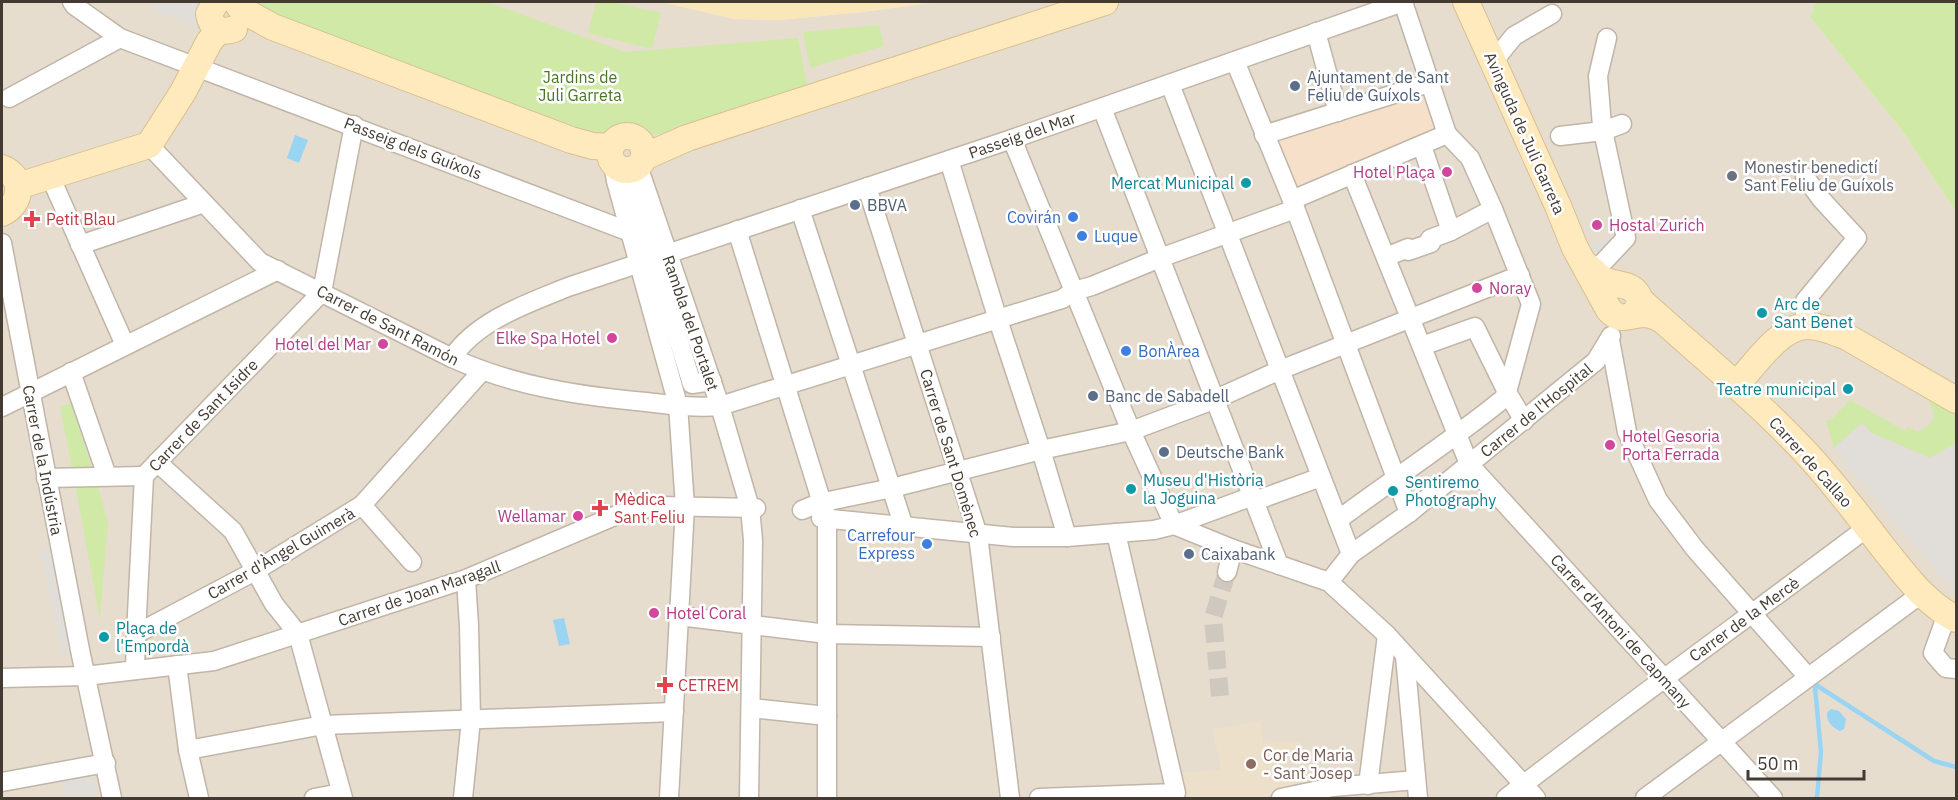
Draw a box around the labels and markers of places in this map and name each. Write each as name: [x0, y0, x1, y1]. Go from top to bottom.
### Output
place label: Ajuntament de Sant Feliu de Guíxols: [1307, 67, 1449, 105]
marker: Ajuntament de Sant Feliu de Guíxols: [1288, 79, 1302, 93]
place label: Monestir benedictí Sant Feliu de Guíxols: [1744, 157, 1894, 195]
place label: Hotel Plaça: [1353, 162, 1435, 182]
marker: Hotel Plaça: [1440, 165, 1454, 179]
marker: Monestir benedictí Sant Feliu de Guíxols: [1725, 169, 1739, 183]
place label: Mercat Municipal: [1111, 173, 1234, 193]
marker: Mercat Municipal: [1239, 176, 1253, 190]
place label: BBVA: [867, 195, 907, 215]
marker: BBVA: [848, 198, 862, 212]
place label: Covirán: [1007, 207, 1061, 227]
place label: Petit Blau: [46, 209, 116, 229]
marker: Petit Blau: [23, 210, 41, 228]
marker: Covirán: [1066, 210, 1080, 224]
place label: Hostal Zurich: [1609, 215, 1705, 235]
marker: Hostal Zurich: [1590, 218, 1604, 232]
place label: Luque: [1094, 226, 1138, 246]
marker: Luque: [1075, 229, 1089, 243]
place label: Noray: [1489, 278, 1532, 298]
marker: Noray: [1470, 281, 1484, 295]
place label: Arc de Sant Benet: [1774, 294, 1853, 332]
marker: Arc de Sant Benet: [1755, 306, 1769, 320]
place label: Elke Spa Hotel: [496, 328, 600, 348]
marker: Elke Spa Hotel: [605, 331, 619, 345]
place label: Hotel del Mar: [275, 334, 371, 354]
marker: Hotel del Mar: [376, 337, 390, 351]
place label: BonÀrea: [1138, 340, 1200, 361]
marker: BonÀrea: [1119, 344, 1133, 358]
place label: Teatre municipal: [1716, 379, 1836, 399]
marker: Teatre municipal: [1841, 382, 1855, 396]
place label: Banc de Sabadell: [1105, 386, 1229, 406]
marker: Banc de Sabadell: [1086, 389, 1100, 403]
place label: Hotel Gesoria Porta Ferrada: [1622, 426, 1720, 464]
marker: Hotel Gesoria Porta Ferrada: [1603, 438, 1617, 452]
place label: Deutsche Bank: [1176, 442, 1285, 462]
marker: Deutsche Bank: [1157, 445, 1171, 459]
place label: Museu d'Història la Joguina: [1143, 470, 1264, 508]
place label: Sentiremo Photography: [1405, 472, 1496, 510]
marker: Museu d'Història la Joguina: [1124, 482, 1138, 496]
marker: Sentiremo Photography: [1386, 484, 1400, 498]
place label: Mèdica Sant Feliu: [614, 489, 685, 527]
marker: Mèdica Sant Feliu: [591, 499, 609, 517]
place label: Wellamar: [498, 506, 566, 526]
marker: Wellamar: [571, 509, 585, 523]
place label: Carrefour Express: [847, 525, 915, 563]
marker: Carrefour Express: [920, 537, 934, 551]
place label: Caixabank: [1201, 544, 1276, 564]
marker: Caixabank: [1182, 547, 1196, 561]
place label: Hotel Coral: [666, 603, 746, 623]
marker: Hotel Coral: [647, 606, 661, 620]
place label: Plaça de l'Empordà: [116, 618, 190, 656]
marker: Plaça de l'Empordà: [97, 630, 111, 644]
place label: CETREM: [678, 675, 739, 695]
marker: CETREM: [656, 676, 674, 694]
place label: Cor de Maria - Sant Josep: [1263, 745, 1354, 783]
marker: Cor de Maria - Sant Josep: [1244, 757, 1258, 771]

